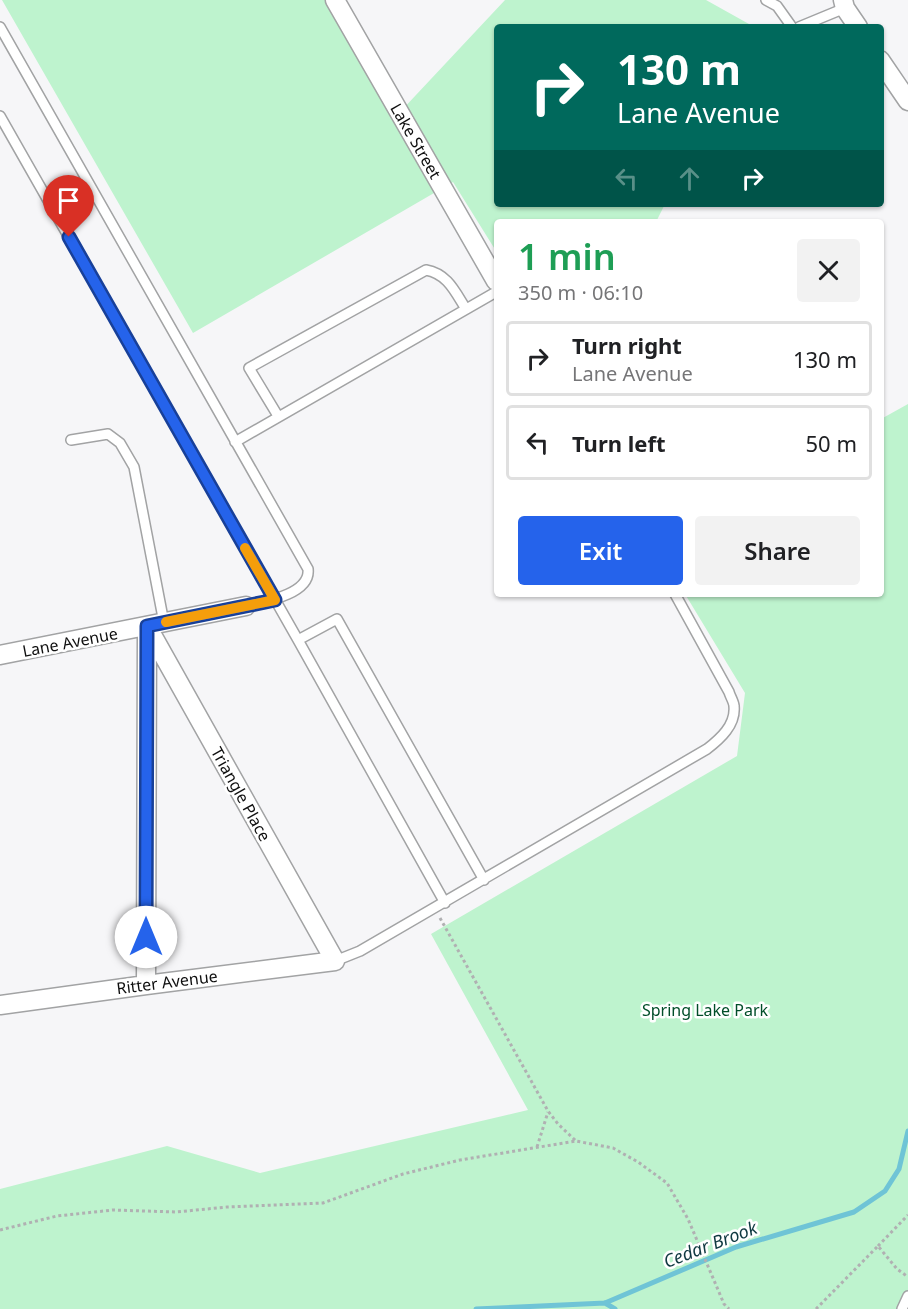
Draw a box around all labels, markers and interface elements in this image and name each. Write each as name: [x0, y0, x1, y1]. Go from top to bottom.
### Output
text: 130 m: [617, 40, 741, 97]
icon: right: [518, 48, 596, 126]
text: Lane Avenue: [617, 94, 780, 131]
street label: Lake Street: [386, 99, 447, 183]
icon: left: [610, 162, 643, 195]
icon: ahead: [673, 162, 706, 195]
icon: right: [736, 162, 769, 195]
pin: [43, 175, 94, 237]
icon: arrive: [52, 184, 85, 217]
text: 1 min: [518, 232, 616, 281]
button: close: [797, 239, 860, 302]
text: 350 m · 06:10: [518, 279, 643, 306]
text: Turn right: [572, 330, 682, 360]
icon: right: [521, 342, 554, 375]
text: 130 m: [793, 344, 857, 374]
text: Lane Avenue: [572, 360, 693, 387]
icon: left: [521, 426, 554, 459]
text: Turn left: [572, 428, 666, 458]
text: 50 m: [806, 428, 857, 458]
button: Exit: [518, 516, 683, 585]
button: Share: [695, 516, 860, 585]
street label: Lane Avenue: [20, 622, 120, 662]
street label: Triangle Place: [206, 743, 276, 845]
position arrow: [114, 905, 178, 969]
street label: Ritter Avenue: [115, 965, 219, 999]
park label: Spring Lake Park: [642, 999, 769, 1021]
water label: Cedar Brook: [660, 1215, 761, 1273]

